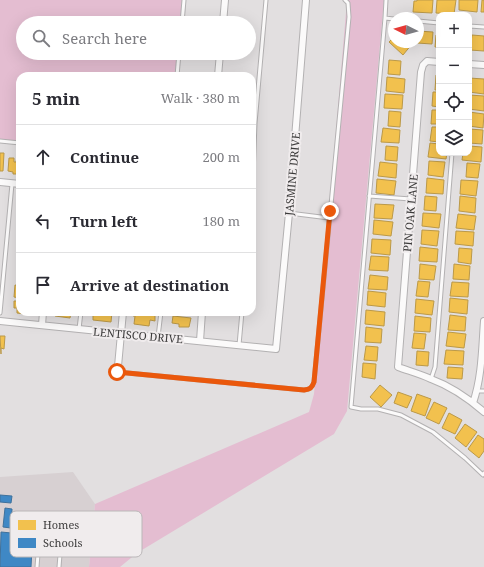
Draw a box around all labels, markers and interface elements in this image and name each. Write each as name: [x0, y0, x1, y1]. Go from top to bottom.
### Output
north arrow: [388, 12, 424, 48]
map controls: [436, 12, 472, 156]
button: +: [436, 12, 472, 48]
search box: [16, 16, 256, 60]
icon: search: [30, 27, 52, 49]
text: Search here: [62, 28, 147, 48]
button: −: [436, 48, 472, 84]
button: locate: [436, 84, 472, 120]
text: 5 min: [32, 87, 80, 110]
text: Walk · 380 m: [161, 89, 240, 107]
button: layers: [436, 120, 472, 156]
street label: JASMINE DRIVE: [281, 132, 303, 217]
icon: ahead: [32, 146, 54, 168]
text: Continue: [70, 147, 139, 167]
text: 200 m: [203, 148, 240, 166]
street label: PIN OAK LANE: [399, 173, 421, 253]
route end: [321, 202, 339, 220]
icon: left: [32, 210, 54, 232]
text: Turn left: [70, 211, 138, 231]
text: 180 m: [203, 212, 240, 230]
icon: arrive: [32, 274, 54, 296]
text: Arrive at destination: [70, 275, 229, 295]
street label: LENTISCO DRIVE: [92, 324, 184, 346]
route start: [108, 363, 126, 381]
legend: [10, 511, 142, 557]
text: Homes: [43, 517, 79, 532]
text: Schools: [43, 535, 82, 550]

